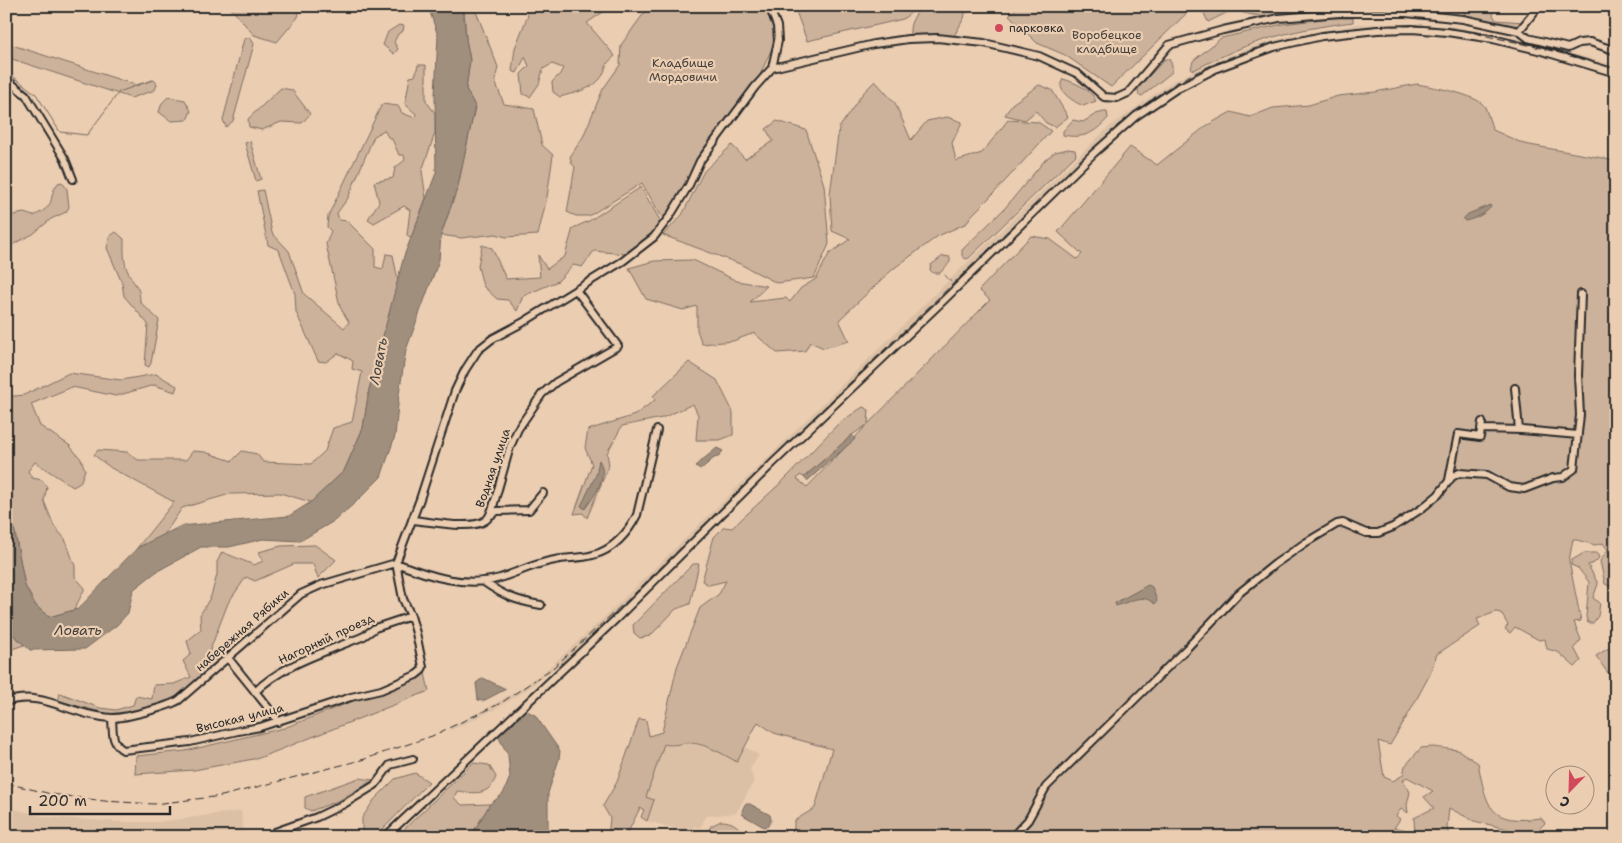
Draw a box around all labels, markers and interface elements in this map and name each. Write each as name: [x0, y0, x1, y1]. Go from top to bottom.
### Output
place label: парковка: [1009, 20, 1064, 36]
marker: парковка: [993, 22, 1005, 34]
park label: Воробецкое кладбище: [1072, 27, 1142, 57]
park label: Кладбище Мордовичи: [649, 55, 717, 85]
water label: Ловать: [364, 336, 391, 387]
street label: Водная улица: [472, 426, 514, 510]
street label: набережная Рябики: [192, 585, 292, 675]
street label: Нагорный проезд: [276, 610, 377, 668]
water label: Ловать: [53, 621, 102, 639]
street label: Высокая улица: [195, 699, 286, 737]
north arrow: [1544, 766, 1594, 816]
scale bar: [30, 783, 170, 815]
text: 200 m: [38, 791, 87, 811]
text: С: [1557, 792, 1572, 812]

